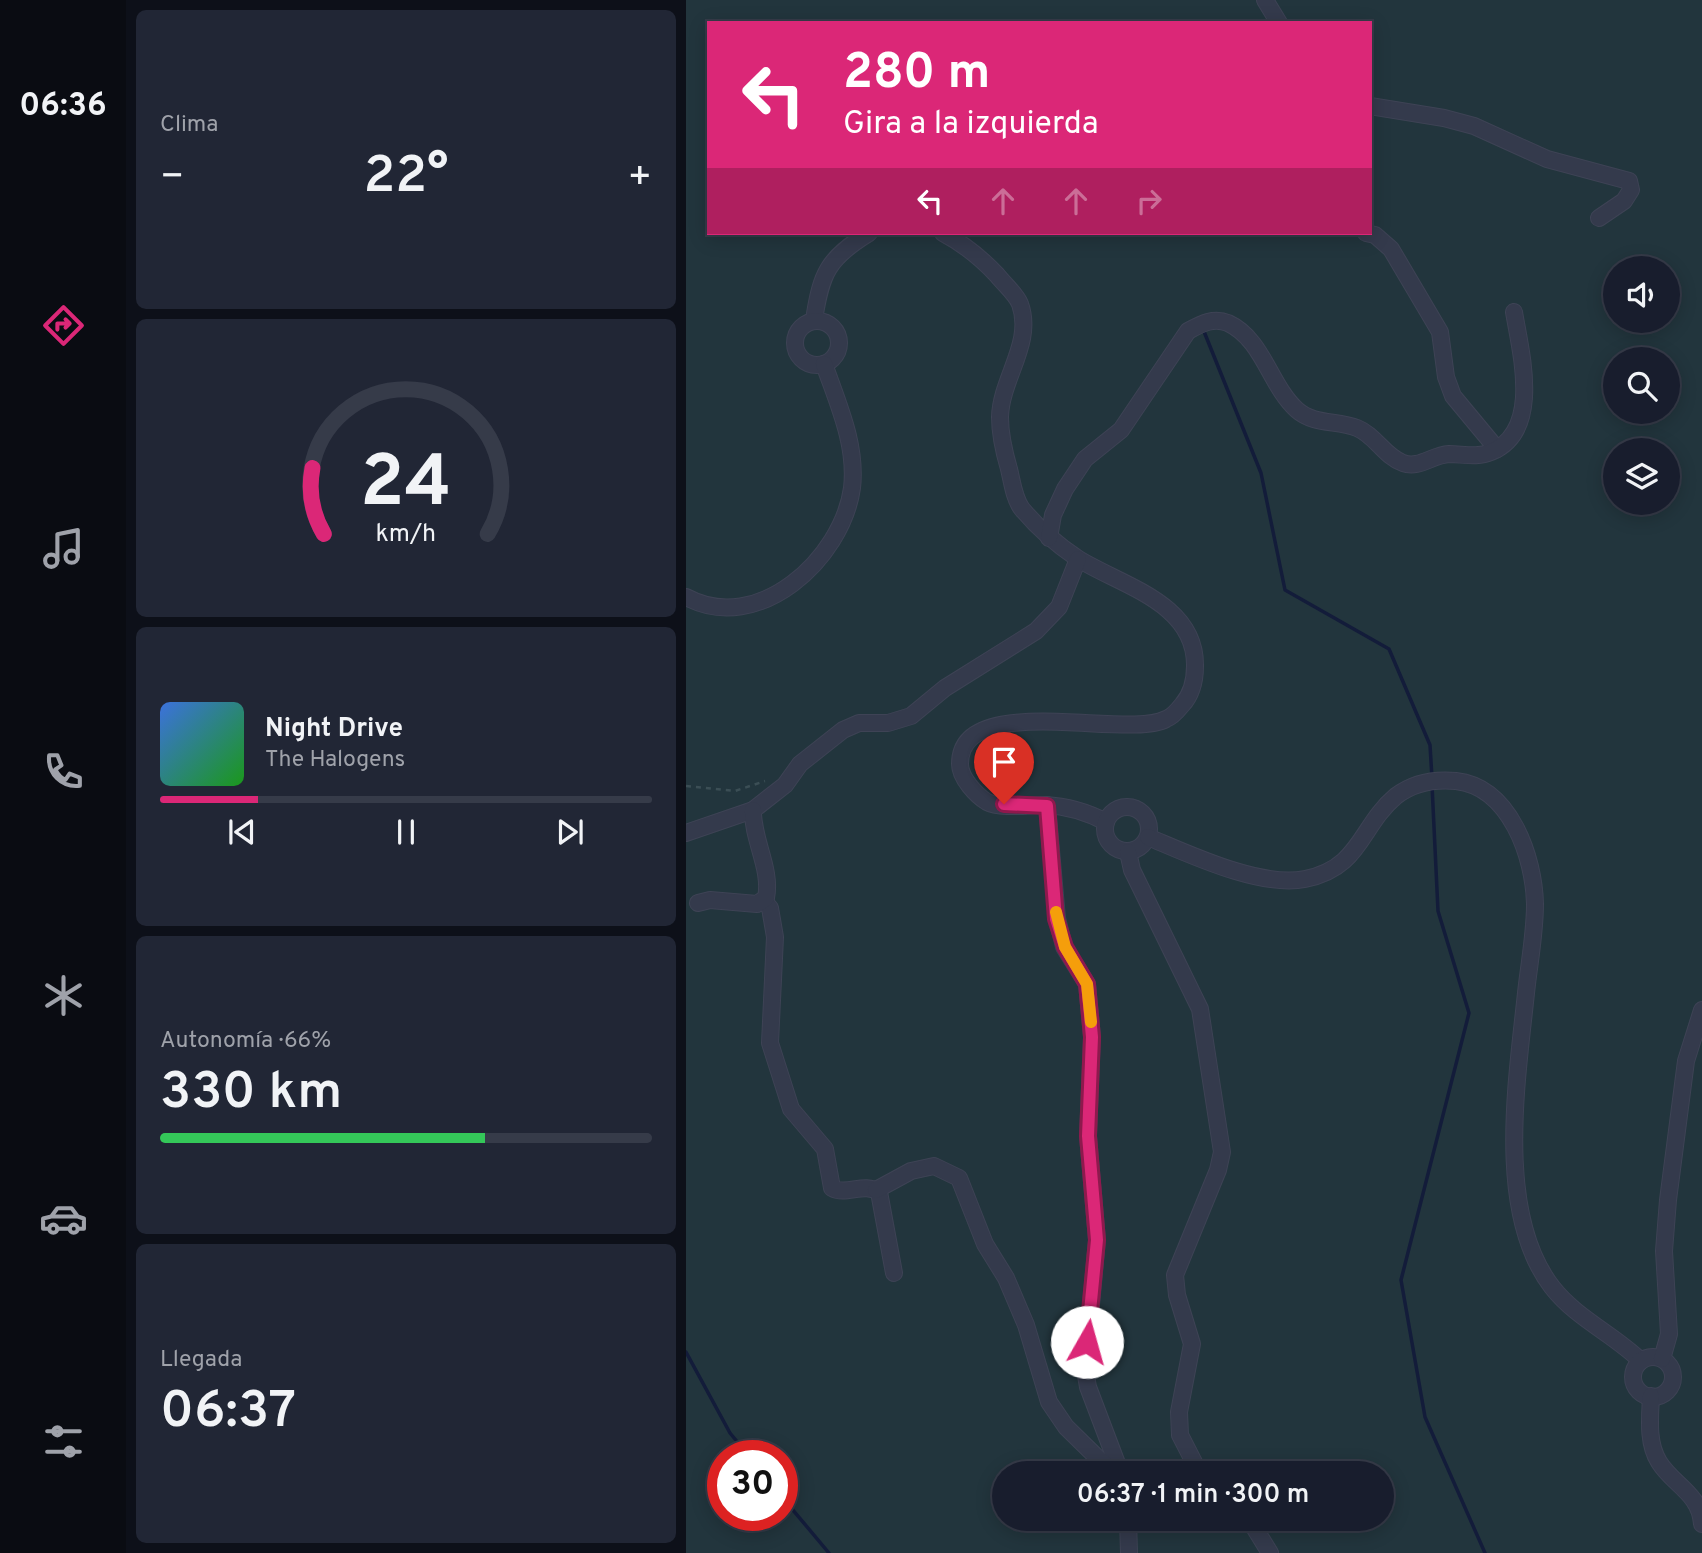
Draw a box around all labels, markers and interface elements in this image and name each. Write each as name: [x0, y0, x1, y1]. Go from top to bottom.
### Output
text: 280 m: [843, 44, 990, 106]
icon: left: [728, 49, 819, 140]
text: 06:36: [19, 87, 107, 127]
text: Gira a la izquierda: [843, 105, 1099, 145]
text: Clima: [160, 111, 218, 140]
text: 22°: [363, 145, 449, 211]
text: −: [160, 154, 185, 203]
text: +: [627, 154, 652, 203]
icon: left: [911, 182, 949, 220]
icon: ahead: [984, 182, 1022, 220]
icon: ahead: [1057, 182, 1095, 220]
icon: right: [1130, 182, 1168, 220]
map controls: [1603, 256, 1680, 515]
button: sound: [1603, 256, 1680, 333]
icon: directions: [39, 301, 88, 350]
button: search: [1603, 347, 1680, 424]
button: layers: [1603, 438, 1680, 515]
text: 24: [360, 440, 452, 532]
text: km/h: [376, 519, 436, 551]
icon: music: [39, 524, 88, 573]
text: Night Drive: [265, 713, 403, 746]
pin: [974, 732, 1034, 804]
icon: arrive: [985, 743, 1023, 781]
text: The Halogens: [265, 746, 405, 775]
icon: phone: [39, 747, 88, 796]
icon: previous: [223, 813, 261, 851]
icon: pause: [387, 813, 425, 851]
icon: next: [551, 813, 589, 851]
icon: climate: [39, 971, 88, 1020]
text: Autonomía · 66%: [160, 1027, 331, 1056]
text: 330 km: [160, 1061, 342, 1127]
icon: car: [39, 1194, 88, 1243]
position arrow: [1050, 1305, 1124, 1379]
text: Llegada: [160, 1346, 242, 1375]
text: 06:37: [160, 1380, 296, 1446]
icon: filters: [39, 1417, 88, 1466]
speed limit sign: 30: [707, 1440, 798, 1531]
text: 06:37 · 1 min · 300 m: [1077, 1479, 1309, 1512]

